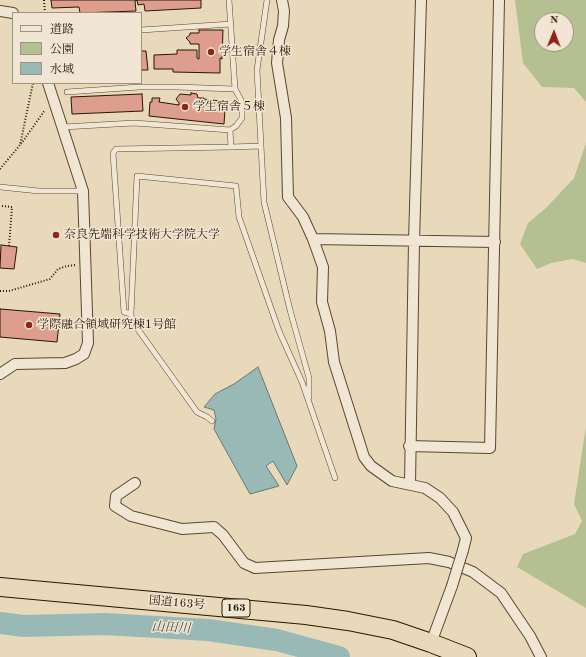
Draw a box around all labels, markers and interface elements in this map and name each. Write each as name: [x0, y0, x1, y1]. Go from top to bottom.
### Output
legend: [12, 12, 142, 84]
north arrow: [534, 12, 574, 52]
text: N: [550, 15, 558, 26]
text: 道路: [50, 24, 74, 36]
text: 公園: [50, 44, 74, 56]
place label: 学生宿舎４棟: [219, 45, 291, 59]
marker: 学生宿舎４棟: [206, 47, 216, 57]
text: 水域: [50, 64, 74, 76]
place label: 学生宿舎５棟: [193, 100, 265, 114]
marker: 学生宿舎５棟: [180, 102, 190, 112]
place label: 奈良先端科学技術大学院大学: [64, 228, 220, 242]
marker: 奈良先端科学技術大学院大学: [51, 230, 61, 240]
place label: 学際融合領域研究棟1号館: [37, 318, 176, 332]
marker: 学際融合領域研究棟1号館: [24, 320, 34, 330]
street label: 国道163号: [148, 593, 206, 613]
road number: 163: [222, 599, 250, 617]
water label: 山田川: [151, 619, 191, 637]

